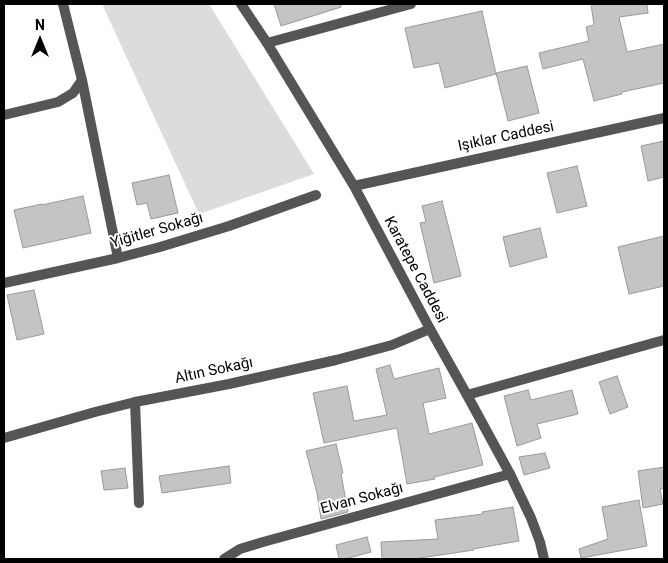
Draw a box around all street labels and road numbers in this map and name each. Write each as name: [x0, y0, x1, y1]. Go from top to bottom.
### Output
street label: Işıklar Caddesi: [456, 118, 556, 156]
street label: Yiğitler Sokağı: [109, 209, 205, 253]
street label: Karatepe Caddesi: [379, 214, 451, 326]
street label: Altın Sokağı: [173, 354, 255, 388]
street label: Elvan Sokağı: [319, 479, 405, 519]

